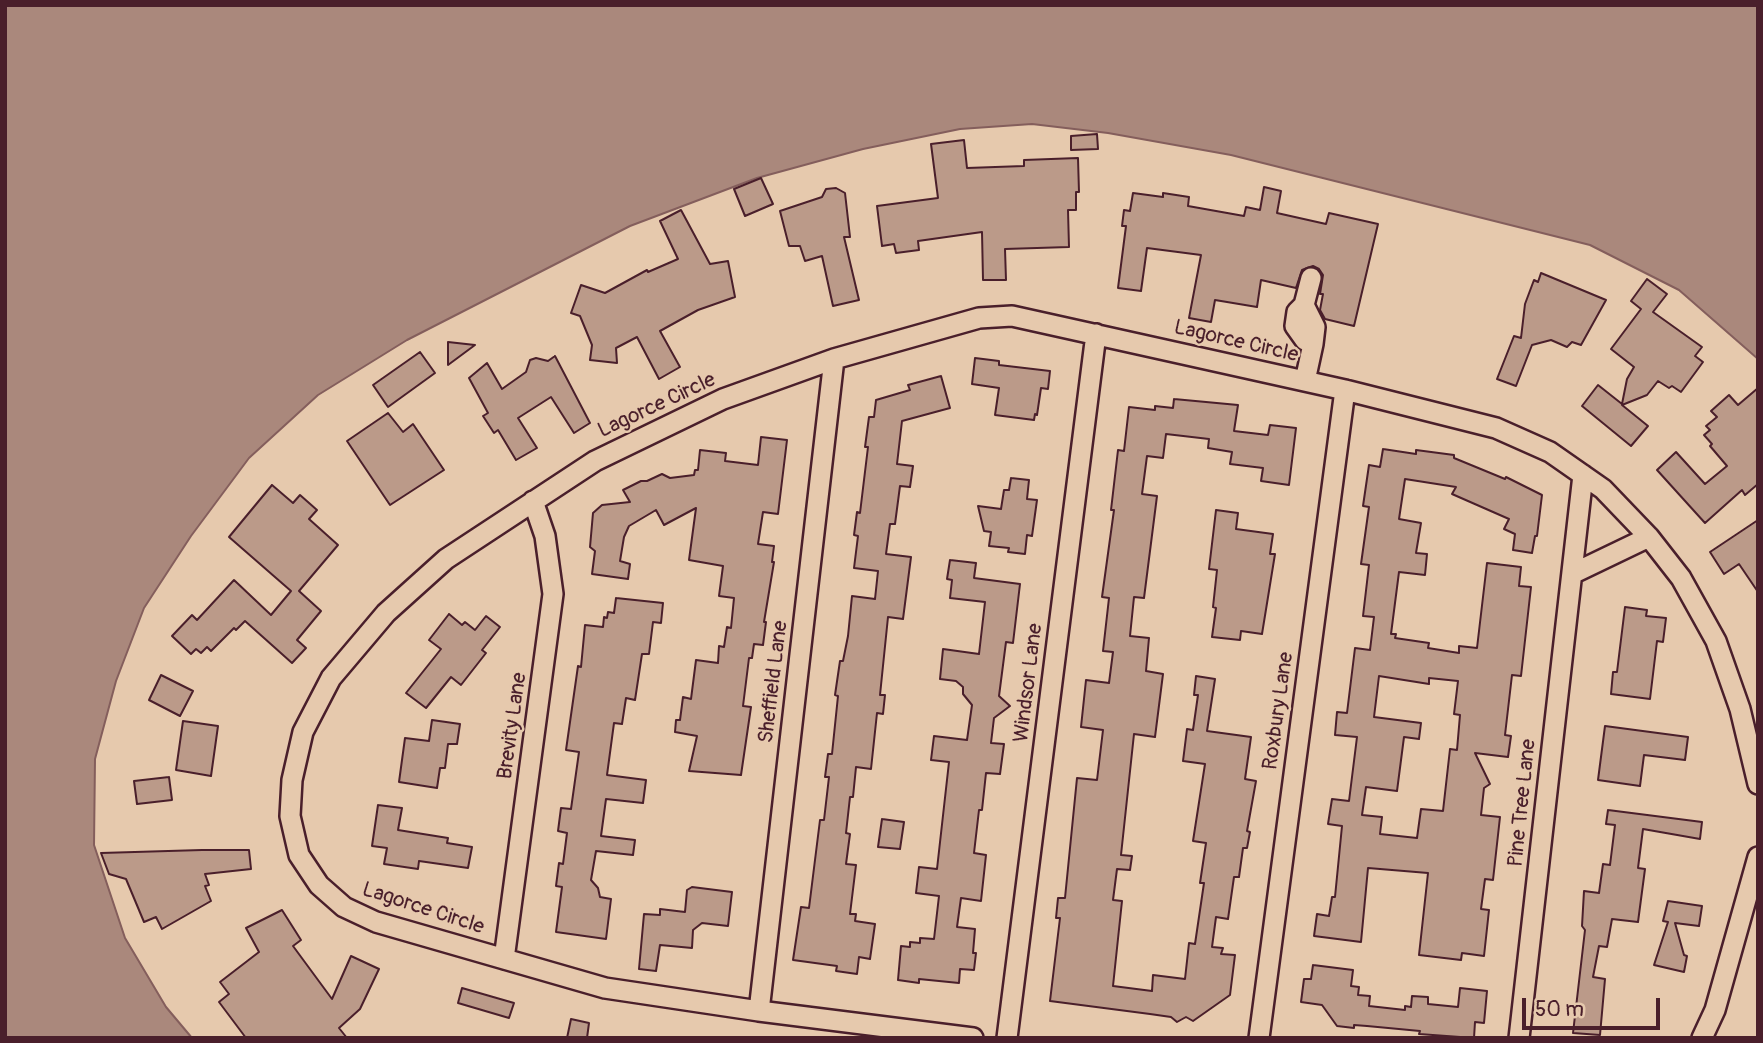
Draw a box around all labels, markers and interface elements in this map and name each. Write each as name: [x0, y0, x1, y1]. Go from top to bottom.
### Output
street label: Lagorce Circle: [1171, 315, 1301, 369]
street label: Lagorce Circle: [594, 368, 720, 444]
street label: Sheffield Lane: [754, 619, 794, 745]
street label: Windsor Lane: [1009, 622, 1049, 744]
street label: Roxbury Lane: [1258, 650, 1300, 772]
street label: Brevity Lane: [493, 671, 533, 781]
street label: Pine Tree Lane: [1504, 738, 1542, 868]
street label: Lagorce Circle: [359, 877, 487, 941]
scale bar: [1525, 984, 1663, 1028]
text: 50 m: [1535, 996, 1584, 1023]

